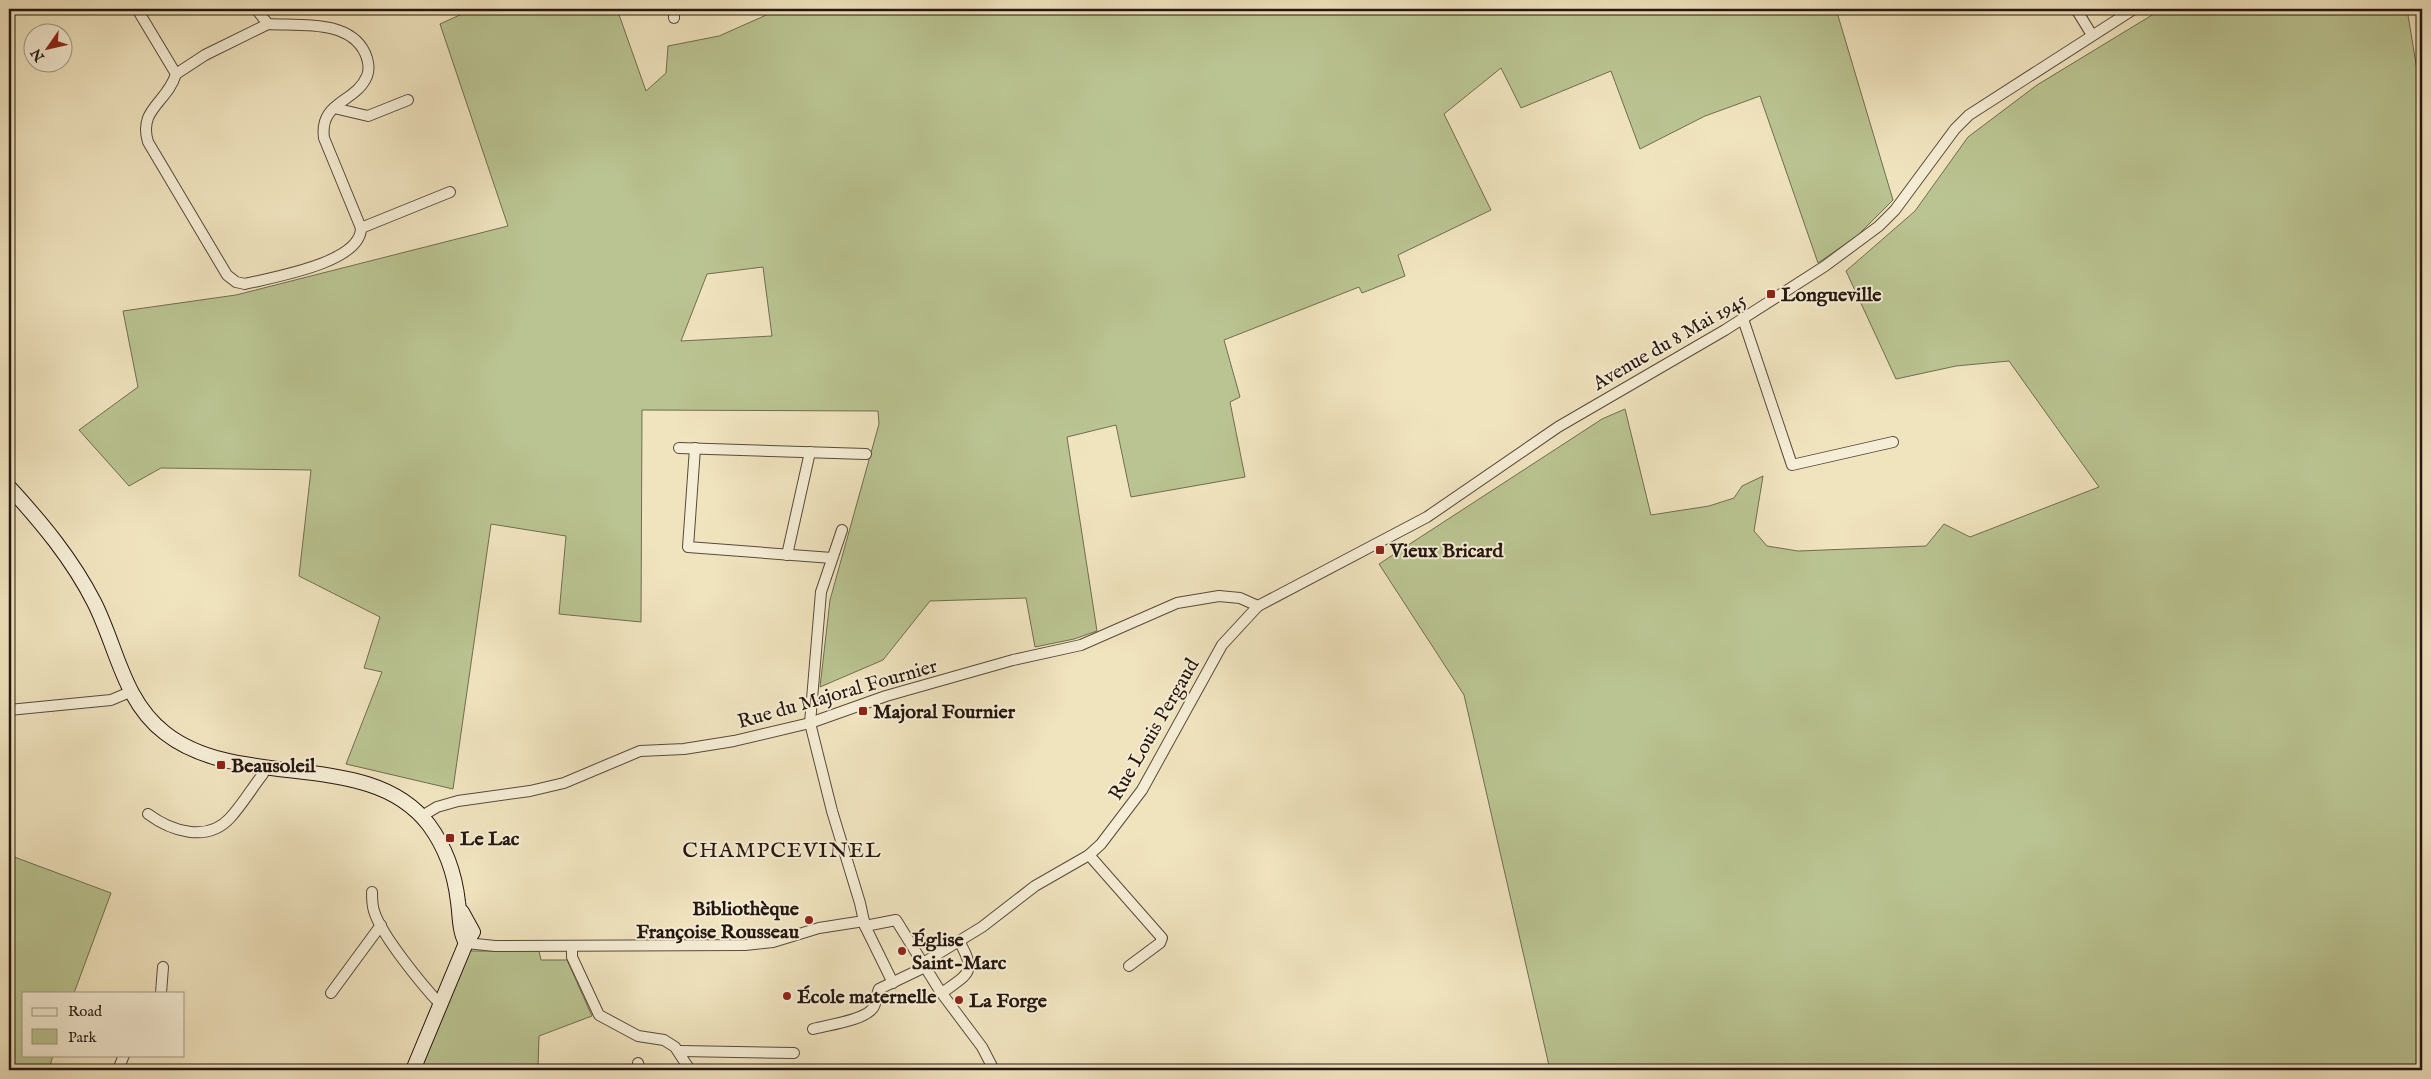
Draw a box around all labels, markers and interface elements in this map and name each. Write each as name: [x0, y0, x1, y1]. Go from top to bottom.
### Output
north arrow: [22, 22, 72, 72]
text: N: [27, 45, 49, 66]
place label: Longueville: [1781, 283, 1882, 308]
street label: Avenue du 8 Mai 1945: [1588, 288, 1751, 397]
marker: Longueville: [1765, 288, 1777, 300]
place label: Vieux Bricard: [1389, 539, 1504, 564]
marker: Vieux Bricard: [1374, 544, 1386, 556]
street label: Rue du Majoral Fournier: [735, 654, 941, 735]
street label: Rue Louis Pergaud: [1104, 654, 1205, 805]
place label: Majoral Fournier: [873, 700, 1016, 725]
marker: Majoral Fournier: [857, 705, 869, 717]
place label: Beausoleil: [231, 754, 316, 779]
marker: Beausoleil: [215, 759, 227, 771]
place label: Le Lac: [460, 827, 520, 852]
marker: Le Lac: [444, 832, 456, 844]
district label: CHAMPCEVINEL: [682, 837, 882, 865]
place label: Bibliothèque Françoise Rousseau: [636, 897, 800, 945]
marker: Bibliothèque Françoise Rousseau: [803, 914, 815, 926]
place label: Église Saint-Marc: [912, 928, 1007, 976]
marker: Église Saint-Marc: [896, 945, 908, 957]
place label: École maternelle: [797, 985, 937, 1010]
place label: La Forge: [969, 989, 1048, 1014]
marker: École maternelle: [781, 990, 793, 1002]
legend: [22, 992, 185, 1056]
marker: La Forge: [953, 994, 965, 1006]
text: Road: [68, 1002, 103, 1021]
text: Park: [68, 1028, 98, 1047]

